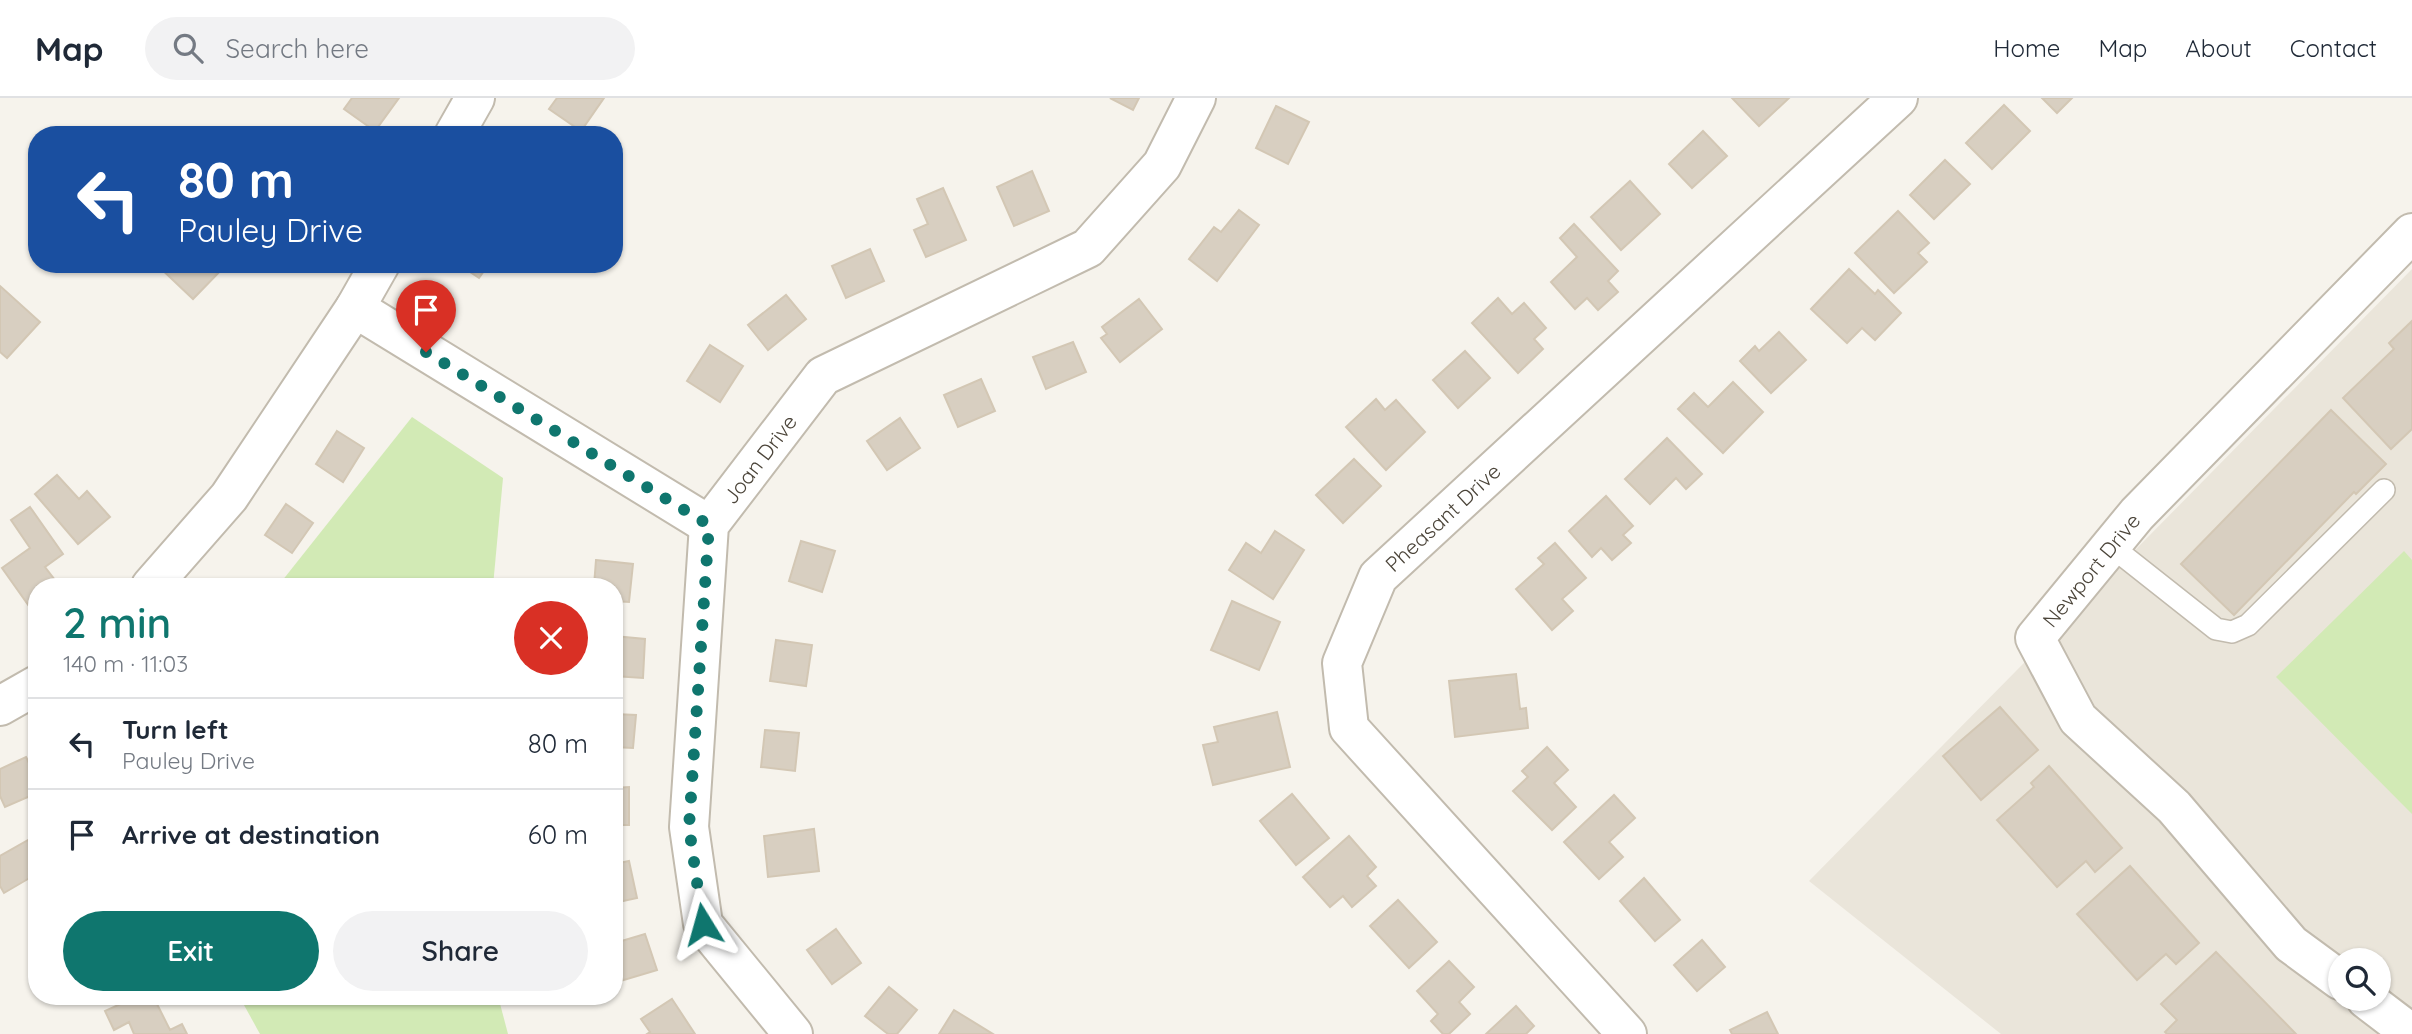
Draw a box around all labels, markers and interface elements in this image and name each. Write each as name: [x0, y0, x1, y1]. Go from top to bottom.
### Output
search box: [145, 17, 635, 80]
text: Map: [35, 28, 103, 69]
icon: search: [169, 29, 207, 67]
text: Search here: [225, 32, 369, 65]
text: Home: [1993, 33, 2060, 63]
text: Map: [2098, 33, 2147, 63]
text: About: [2185, 33, 2252, 63]
text: Contact: [2290, 33, 2377, 63]
text: 80 m: [178, 149, 294, 210]
icon: left: [63, 154, 154, 245]
text: Pauley Drive: [178, 210, 363, 250]
pin: [396, 280, 456, 352]
icon: arrive: [407, 291, 445, 329]
street label: Joan Drive: [717, 409, 802, 509]
street label: Pheasant Drive: [1380, 458, 1506, 577]
street label: Newport Drive: [2036, 508, 2145, 632]
text: 2 min: [63, 596, 171, 649]
button: close: [514, 601, 588, 675]
text: 140 m · 11:03: [63, 649, 188, 678]
text: Turn left: [122, 713, 229, 746]
icon: left: [63, 725, 101, 763]
text: 80 m: [528, 727, 588, 760]
text: Pauley Drive: [122, 746, 255, 775]
icon: arrive: [63, 816, 101, 854]
text: Arrive at destination: [122, 818, 380, 851]
text: 60 m: [528, 818, 588, 851]
position arrow: [666, 887, 740, 961]
button: Exit: [63, 911, 319, 991]
button: Share: [333, 911, 588, 991]
map controls: [2328, 948, 2391, 1011]
button: search: [2328, 948, 2391, 1011]

